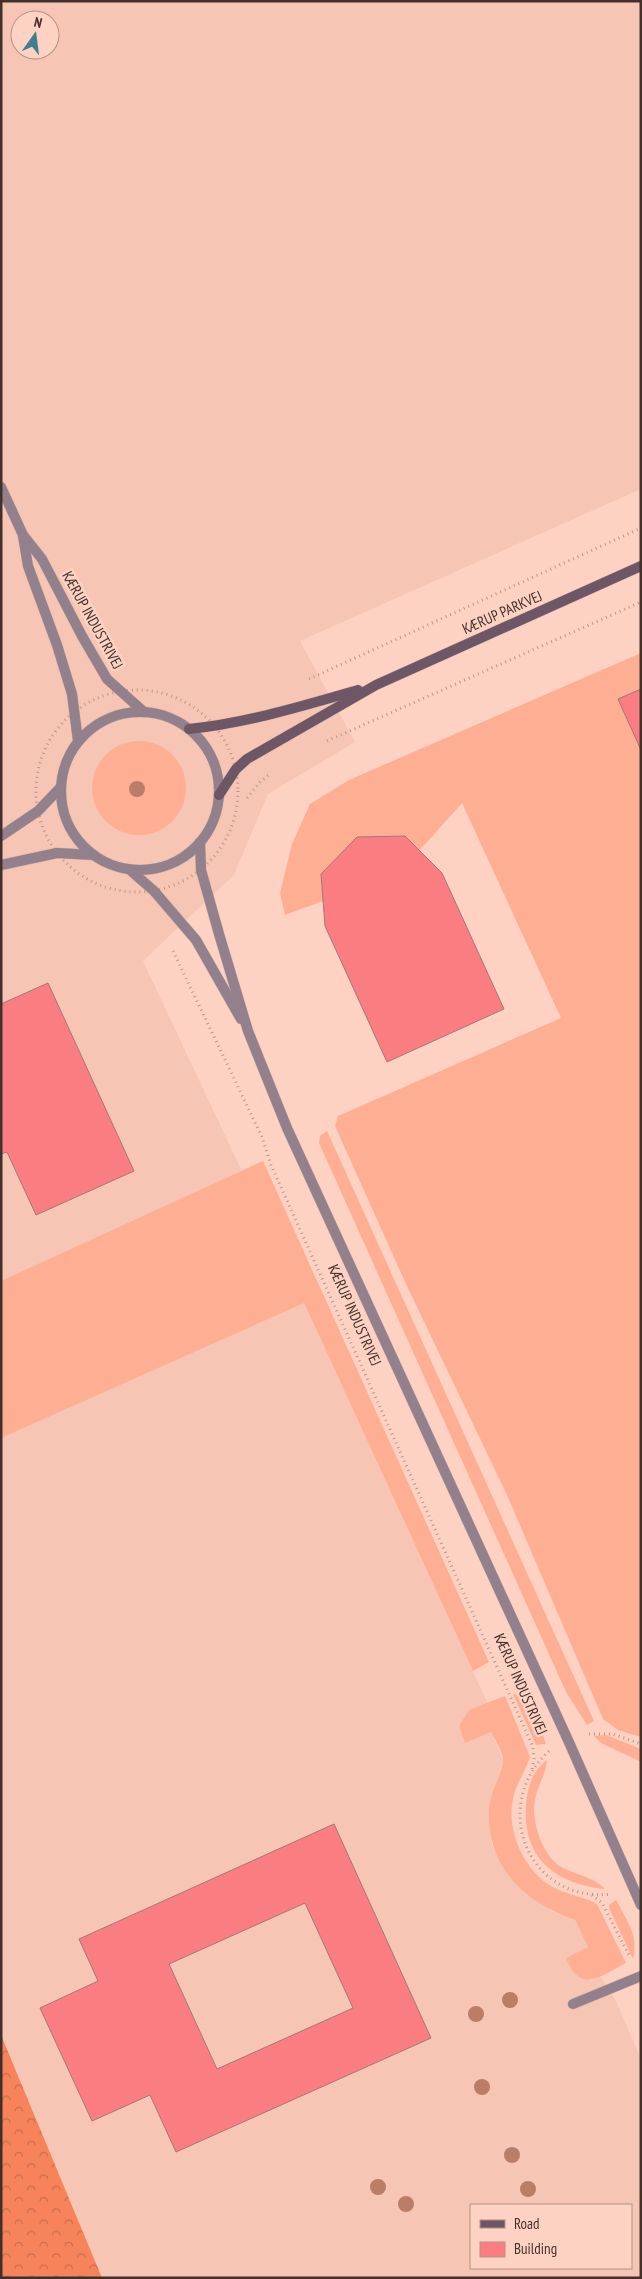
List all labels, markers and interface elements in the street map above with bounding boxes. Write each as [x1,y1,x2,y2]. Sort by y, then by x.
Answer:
north arrow [10,10,60,60]
text: N [32,13,44,32]
street label: KÆRUP INDUSTRIVEJ [58,568,128,672]
street label: KÆRUP PARKVEJ [459,586,545,638]
street label: KÆRUP INDUSTRIVEJ [324,1261,386,1369]
street label: KÆRUP INDUSTRIVEJ [490,1630,552,1738]
legend [470,2204,632,2269]
text: Road [514,2214,540,2233]
text: Building [514,2239,557,2258]

